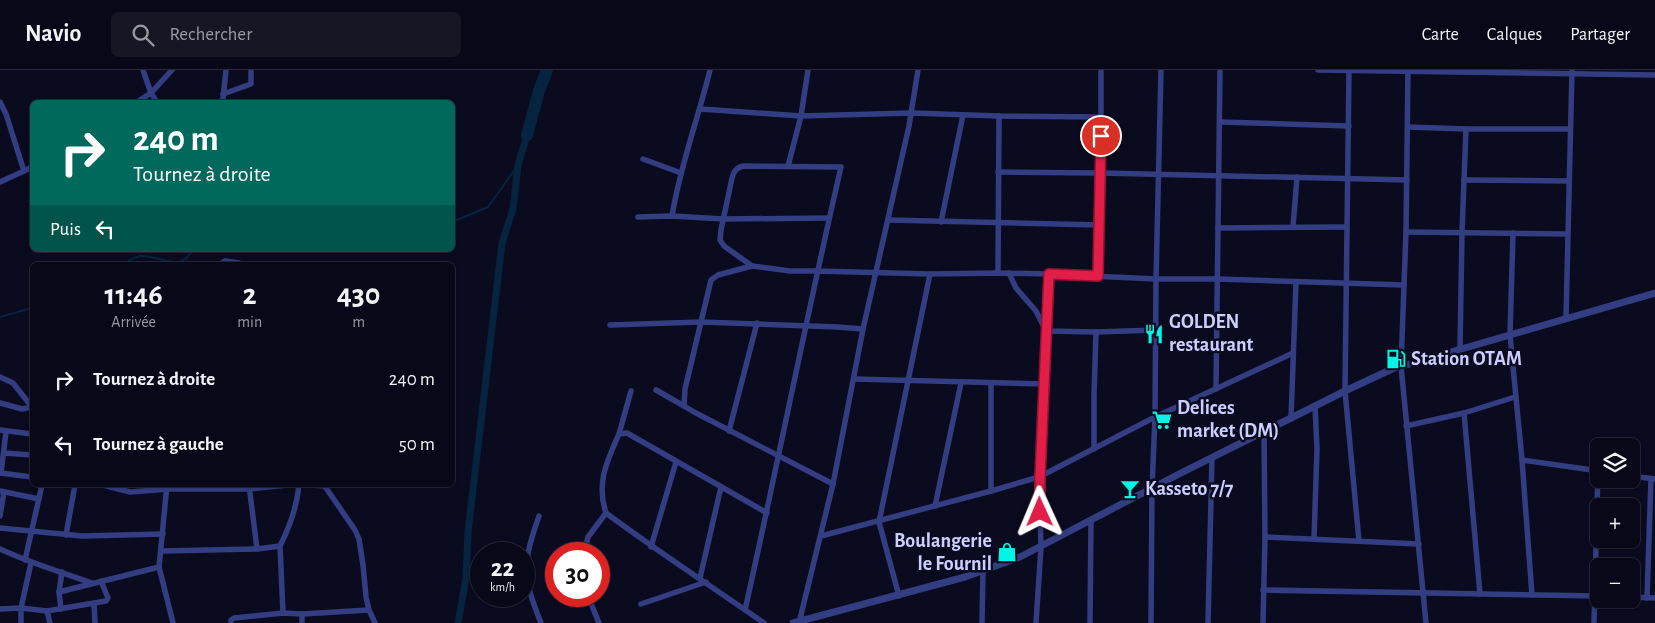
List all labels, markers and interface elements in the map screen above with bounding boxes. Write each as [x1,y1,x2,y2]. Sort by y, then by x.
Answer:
search box [111,12,461,57]
icon: search [129,21,157,49]
text: Navio [25,22,81,46]
text: Rechercher [169,25,252,44]
text: Carte [1422,26,1459,44]
text: Calques [1487,26,1542,44]
text: Partager [1570,26,1630,44]
pin [1080,115,1122,157]
icon: right [50,120,115,185]
text: 240 m [133,122,219,157]
icon: arrive [1087,122,1115,150]
text: Tournez à droite [133,163,271,185]
icon: left [91,215,119,243]
text: Puis [50,220,81,239]
text: 11:46 [105,280,163,310]
text: 2 [243,280,257,310]
text: 430 [337,280,380,310]
place label: GOLDEN restaurant [1169,312,1254,355]
text: Arrivée [111,314,156,330]
text: min [237,314,262,330]
text: m [352,314,365,330]
restaurant icon: GOLDEN restaurant [1143,323,1165,345]
fuel station icon: Station OTAM [1385,348,1407,370]
place label: Station OTAM [1411,349,1522,369]
icon: right [50,366,78,394]
text: Tournez à droite [93,370,215,389]
text: 240 m [389,370,435,389]
place label: Delices market (DM) [1177,398,1279,441]
supermarket icon: Delices market (DM) [1151,409,1173,431]
icon: left [50,431,78,459]
text: Tournez à gauche [93,435,224,454]
text: 50 m [399,435,435,454]
map controls [1590,438,1640,608]
button: layers [1590,438,1640,488]
bar icon: Kasseto 7/7 [1119,478,1141,500]
place label: Kasseto 7/7 [1145,479,1234,499]
position arrow [1013,485,1065,537]
button: + [1590,498,1640,548]
place label: Boulangerie le Fournil [894,531,992,574]
shop icon: Boulangerie le Fournil [996,541,1018,563]
speed limit sign: 30 [545,542,610,607]
text: 22 [491,556,514,581]
button: − [1590,558,1640,608]
text: km/h [490,581,515,593]

